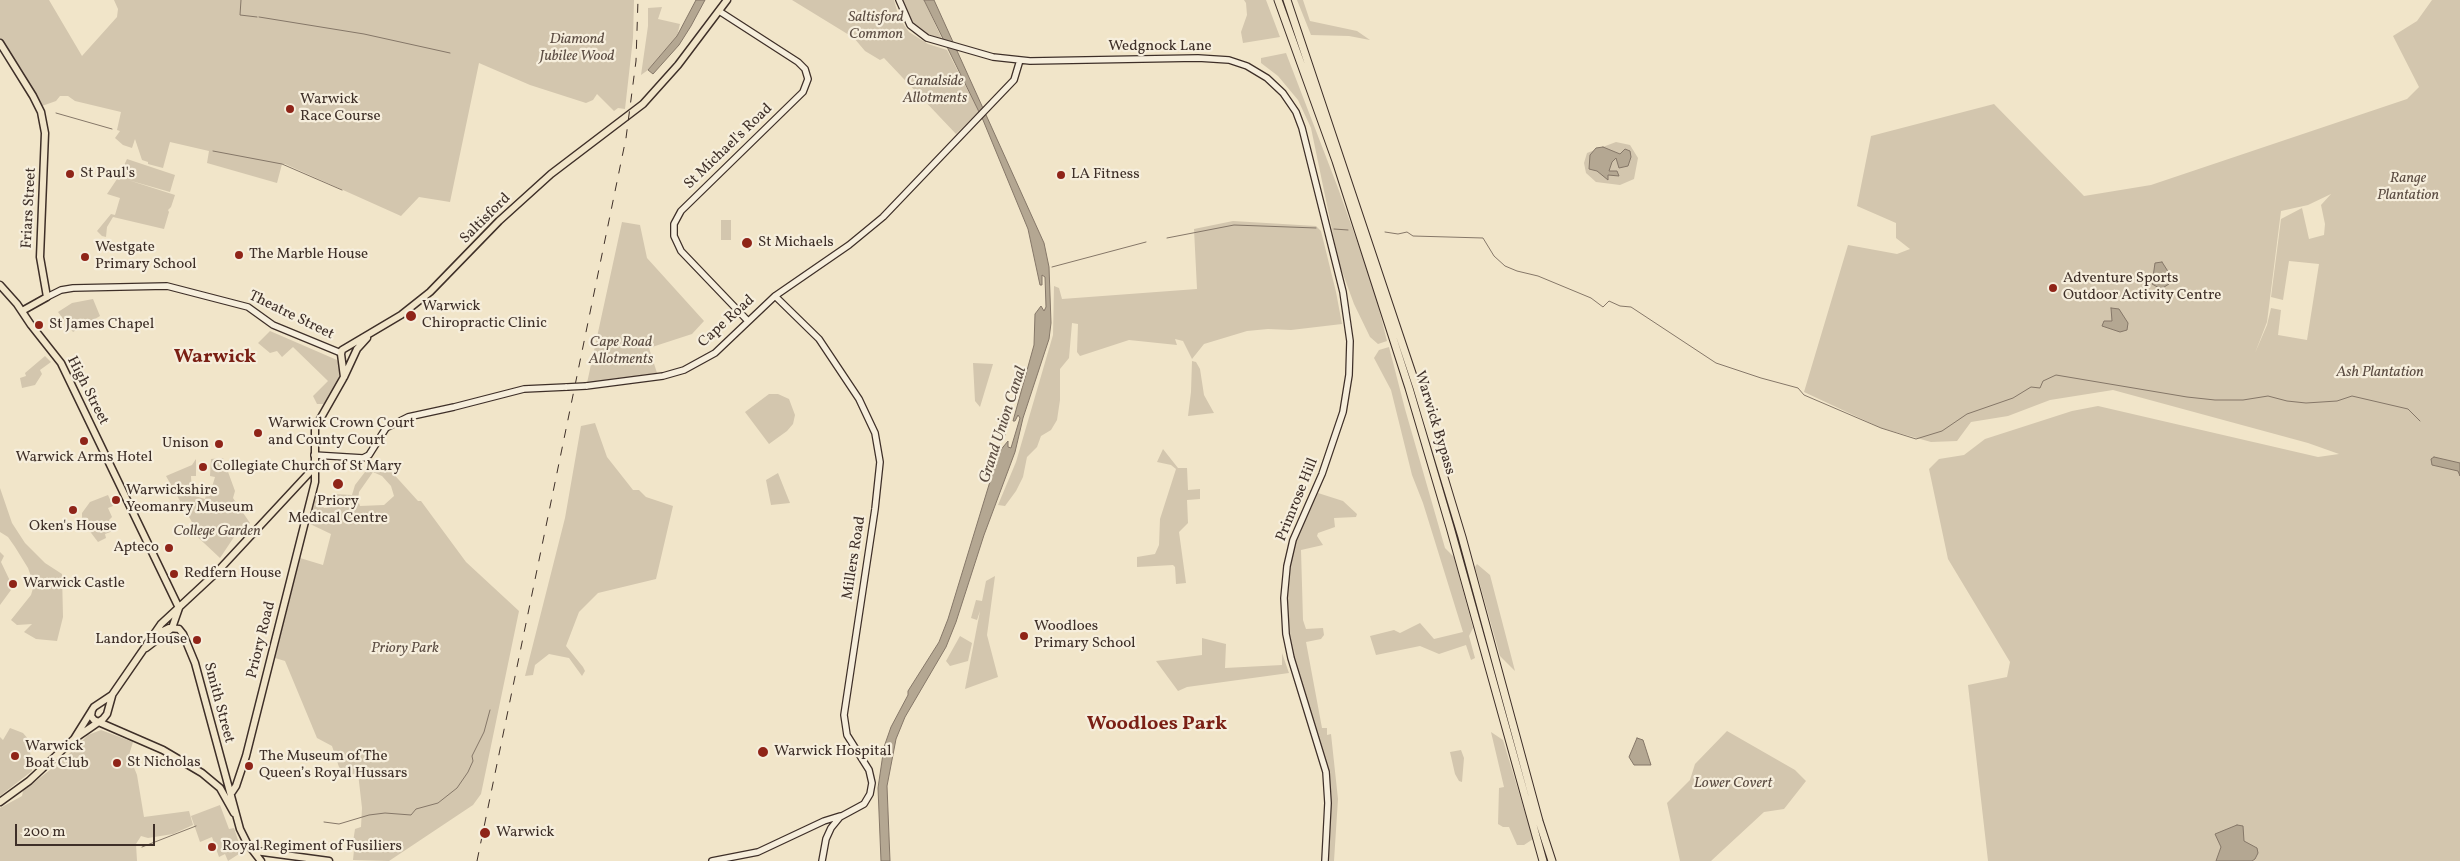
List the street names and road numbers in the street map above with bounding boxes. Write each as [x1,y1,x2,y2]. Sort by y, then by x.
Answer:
street label: Wedgnock Lane [1108,38,1212,56]
street label: St Michael's Road [681,100,777,194]
street label: Friars Street [19,167,41,249]
street label: Saltisford [457,190,515,248]
street label: Theatre Street [245,288,337,344]
street label: Cape Road [695,292,759,352]
street label: High Street [62,354,112,428]
street label: Warwick Bypass [1410,369,1458,477]
street label: Primrose Hill [1273,456,1323,544]
street label: Millers Road [840,515,870,601]
street label: Priory Road [244,600,280,680]
street label: Smith Street [199,661,237,745]

